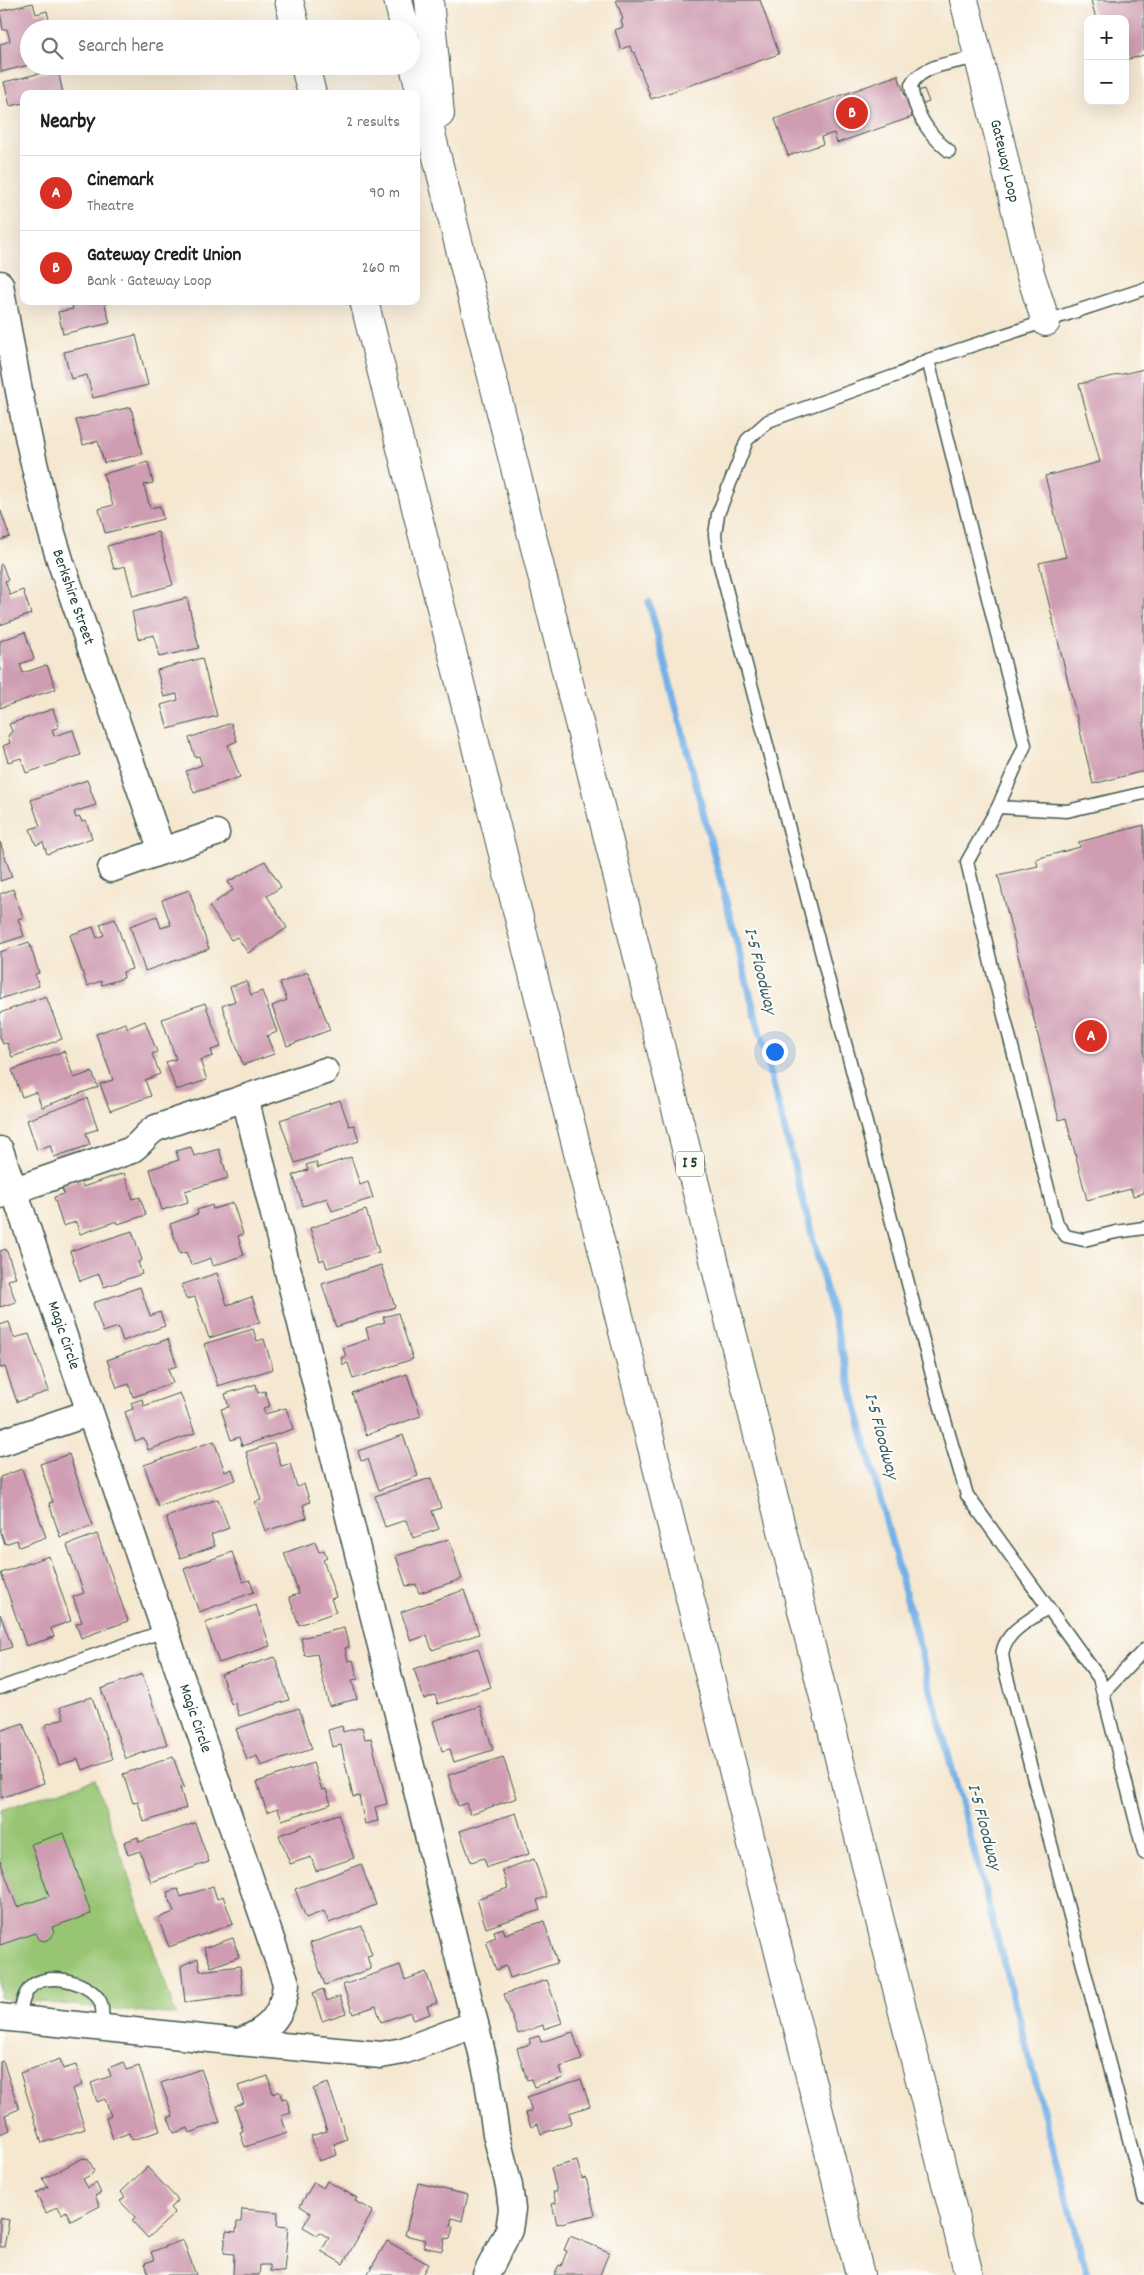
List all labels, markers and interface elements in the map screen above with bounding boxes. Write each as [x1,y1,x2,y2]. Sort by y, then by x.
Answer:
map controls [1084,15,1129,105]
button: + [1084,15,1129,60]
search box [20,20,420,75]
icon: search [38,34,66,62]
text: Search here [78,34,164,61]
button: − [1084,60,1129,105]
pin: B [836,94,868,132]
text: Nearby [40,108,95,138]
text: 2 results [346,111,400,134]
street label: Gateway Loop [983,117,1025,205]
text: Cinemark [87,168,154,195]
text: A [52,182,60,205]
text: 90 m [369,182,400,205]
text: Theatre [87,195,134,218]
text: Gateway Credit Union [87,243,241,270]
text: B [52,257,60,280]
text: 260 m [362,257,400,280]
text: Bank · Gateway Loop [87,270,212,293]
street label: Berkshire Street [46,547,100,648]
water label: I-5 Floodway [736,925,782,1019]
pin: A [1075,1017,1107,1055]
your location [762,1039,788,1065]
road number: I 5 [676,1152,704,1176]
street label: Magic Circle [41,1298,86,1373]
water label: I-5 Floodway [856,1390,904,1484]
street label: Magic Circle [173,1681,218,1756]
water label: I-5 Floodway [959,1781,1007,1875]

